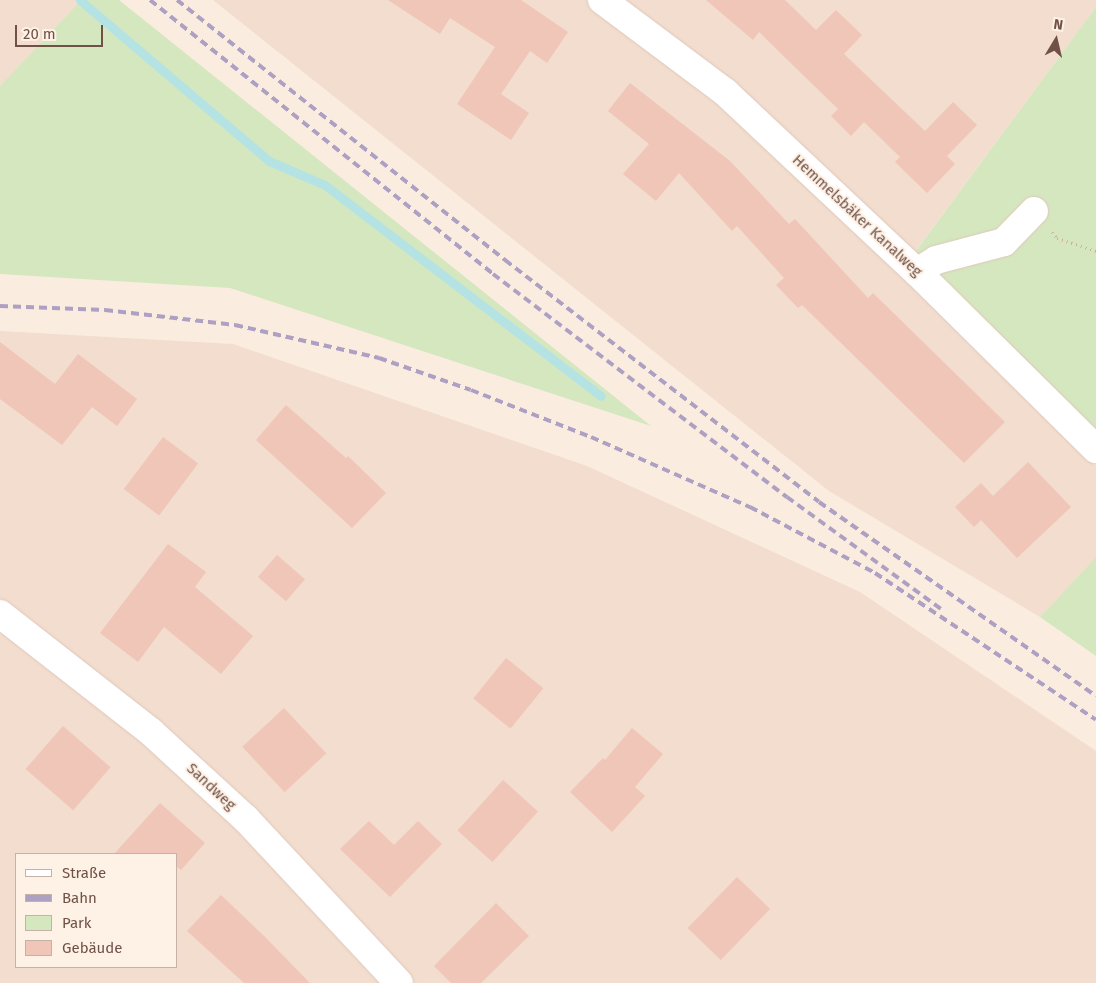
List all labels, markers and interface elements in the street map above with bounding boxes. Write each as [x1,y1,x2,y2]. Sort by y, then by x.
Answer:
scale bar [18,15,105,47]
north arrow [1031,15,1081,65]
text: N [1052,16,1064,34]
text: 20 m [23,25,56,43]
street label: Hemmelsbäker Kanalweg [788,151,926,281]
street label: Sandweg [183,760,239,814]
legend [15,853,178,968]
text: Straße [62,864,106,882]
text: Bahn [62,889,97,907]
text: Park [62,914,92,932]
text: Gebäude [62,939,122,957]

